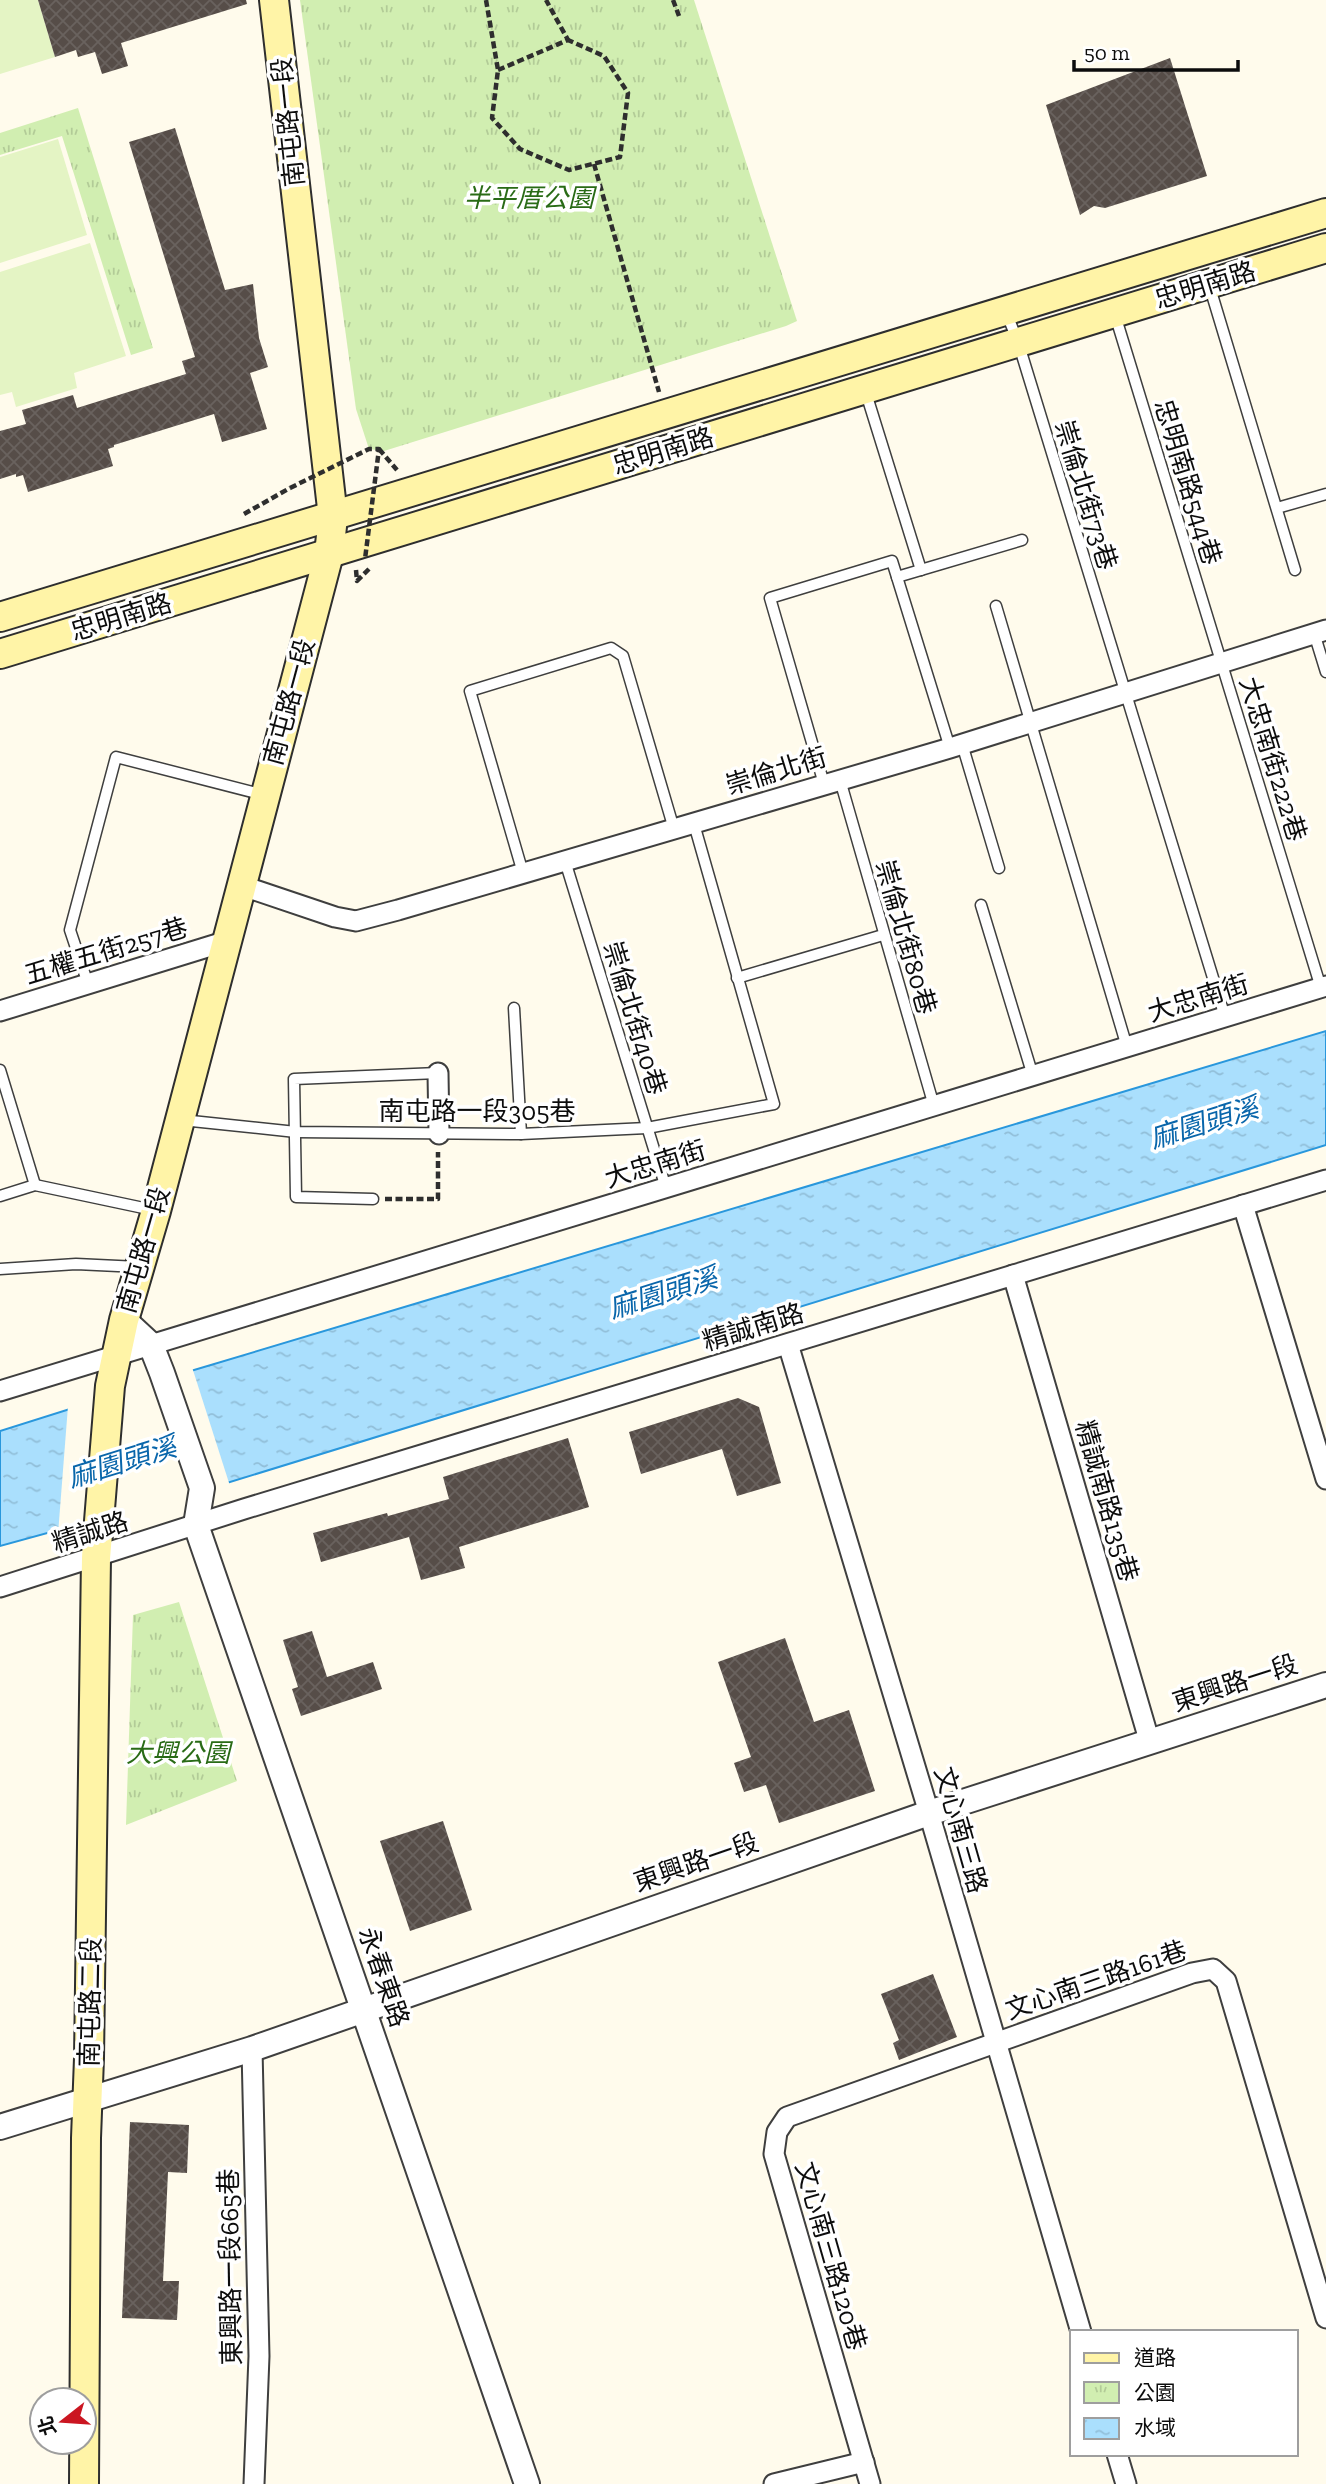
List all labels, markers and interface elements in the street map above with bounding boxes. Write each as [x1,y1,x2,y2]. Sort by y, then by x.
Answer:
scale bar [1074,28,1238,72]
text: 50 m [1084,40,1130,65]
street label: 南屯路一段 [265,56,311,188]
park label: 半平厝公園 [464,182,598,214]
street label: 忠明南路 [1151,254,1259,316]
street label: 忠明南路544巷 [1148,395,1228,569]
street label: 崇倫北街73巷 [1048,416,1124,574]
street label: 忠明南路 [609,420,717,482]
street label: 忠明南路 [67,586,175,648]
street label: 南屯路一段 [257,635,321,769]
street label: 大忠南街222巷 [1233,673,1313,845]
street label: 崇倫北街 [722,740,830,802]
street label: 崇倫北街80巷 [869,856,943,1018]
street label: 五權五街257巷 [21,911,191,991]
street label: 崇倫北街40巷 [596,937,674,1099]
street label: 大忠南街 [1144,967,1252,1029]
water label: 麻園頭溪 [1146,1090,1266,1155]
street label: 南屯路一段305巷 [378,1095,576,1127]
street label: 大忠南街 [601,1133,709,1195]
street label: 南屯路一段 [110,1183,176,1317]
water label: 麻園頭溪 [605,1260,725,1325]
street label: 精誠南路 [699,1296,807,1358]
street label: 精誠南路135巷 [1069,1417,1145,1585]
water label: 麻園頭溪 [64,1429,184,1494]
street label: 精誠路 [48,1505,132,1559]
street label: 東興路一段 [1168,1648,1302,1718]
park label: 大興公園 [126,1737,234,1769]
street label: 文心南三路 [928,1763,994,1897]
street label: 東興路一段 [629,1826,763,1898]
street label: 永春東路 [352,1923,416,2031]
street label: 文心南三路161巷 [1001,1934,1191,2026]
street label: 南屯路二段 [73,1937,107,2067]
street label: 文心南三路120巷 [789,2158,873,2354]
street label: 東興路一段665巷 [212,2168,248,2366]
legend [1070,2330,1298,2456]
text: 道路 [1134,2345,1176,2370]
text: 公園 [1134,2380,1176,2405]
north arrow [28,2386,98,2456]
text: 北 [33,2413,61,2438]
text: 水域 [1134,2415,1176,2440]

